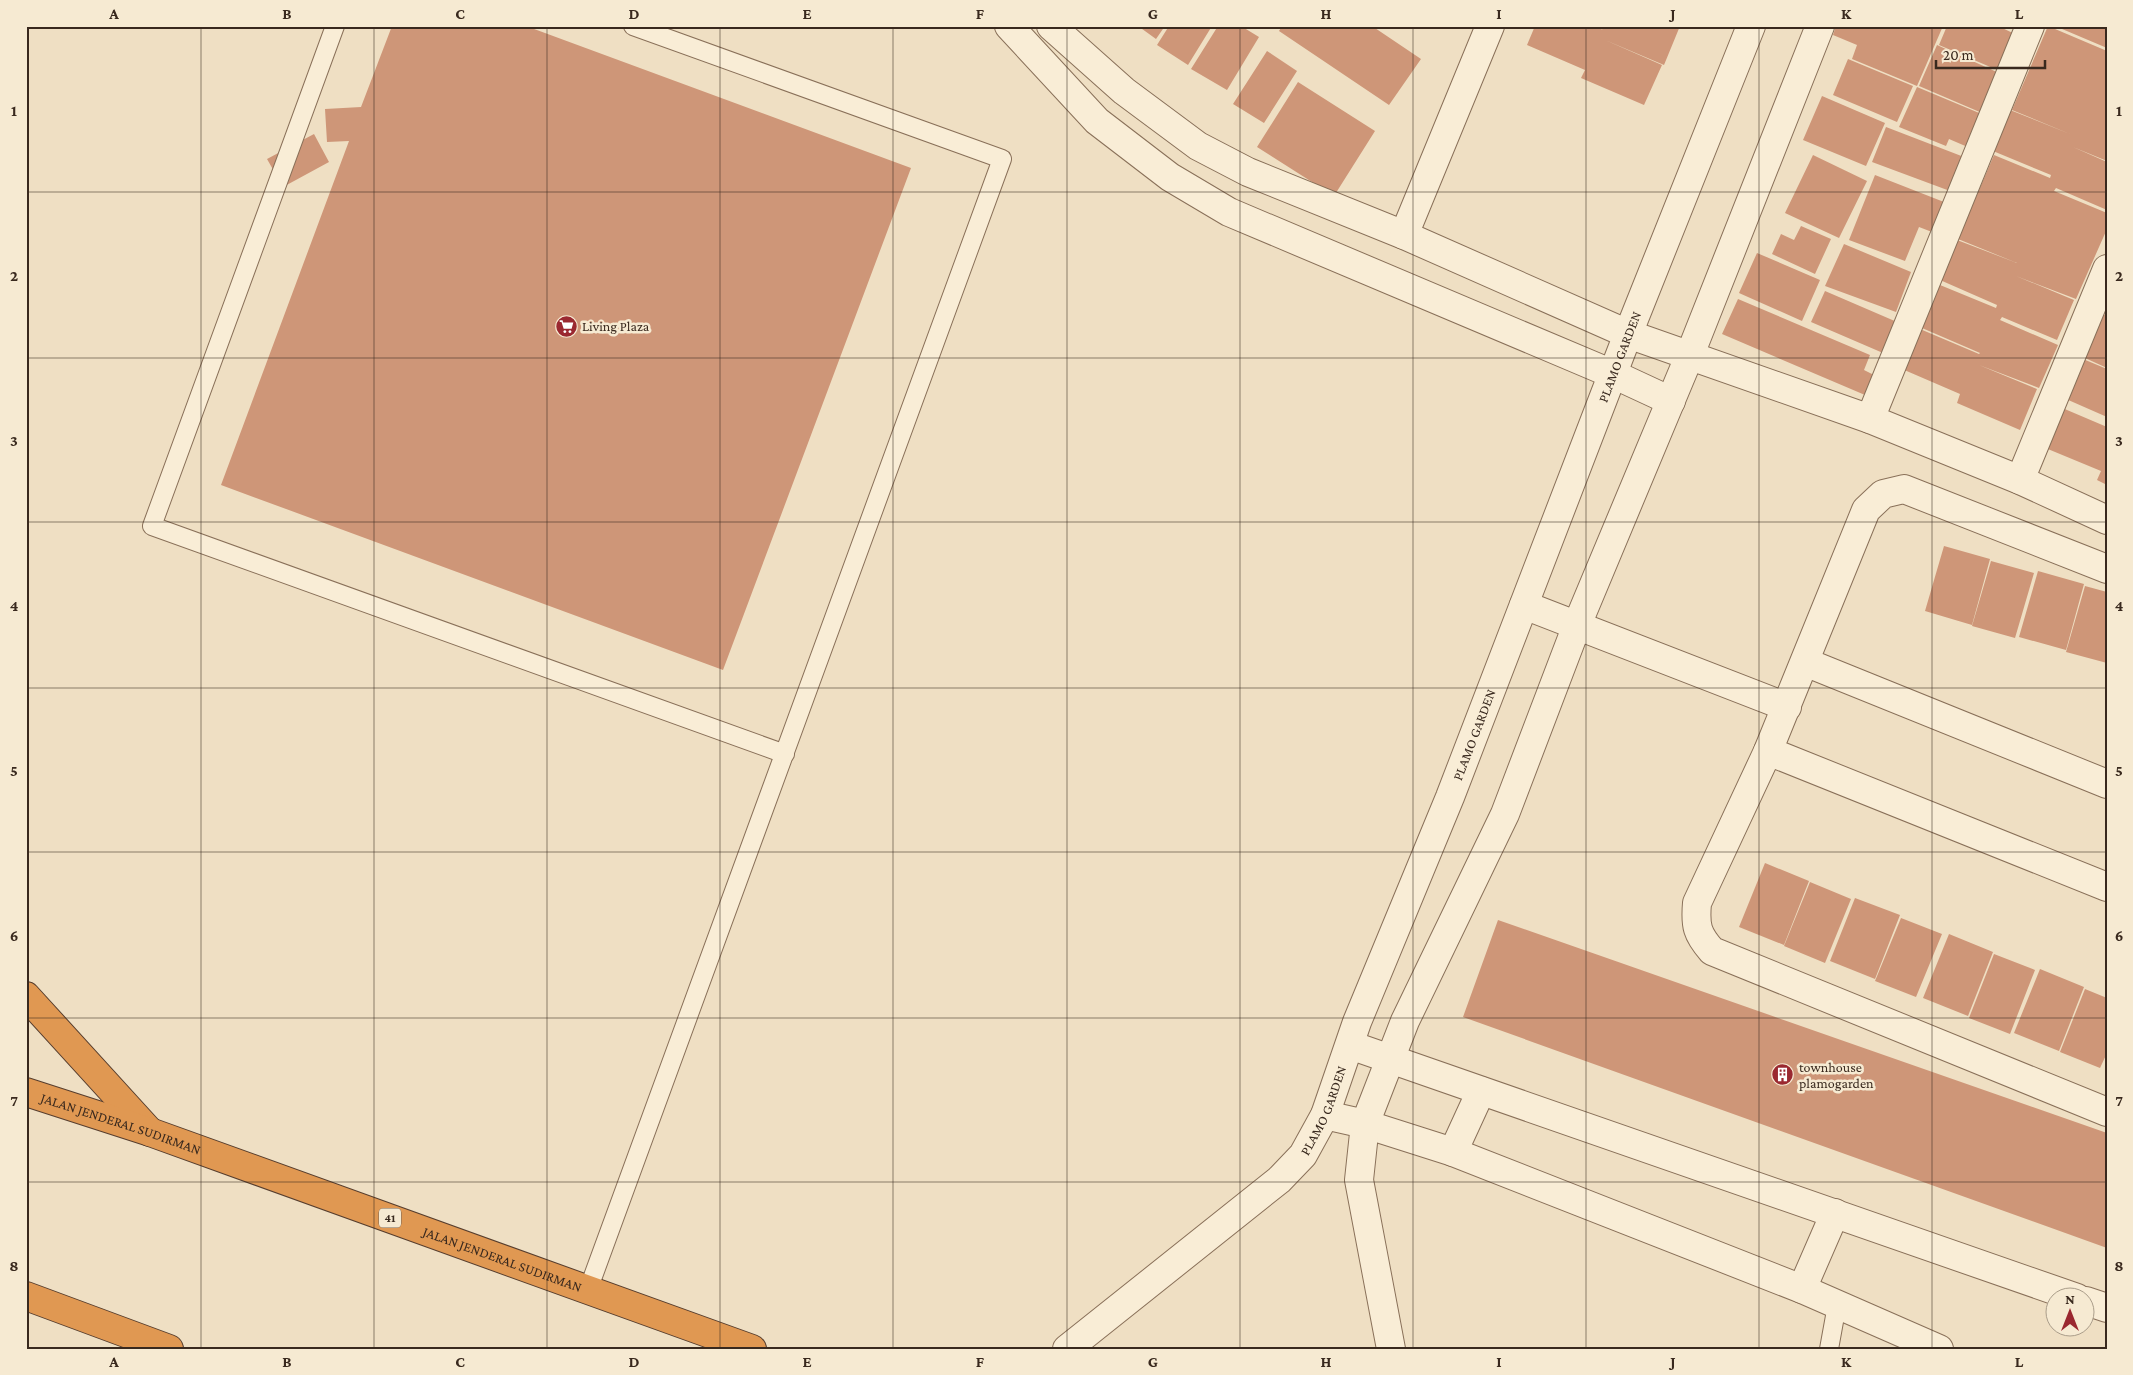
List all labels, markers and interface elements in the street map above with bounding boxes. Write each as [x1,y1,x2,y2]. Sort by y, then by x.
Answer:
text: A [108,5,119,22]
text: B [282,5,292,22]
text: C [455,5,465,22]
text: D [628,5,640,22]
text: E [802,5,812,22]
text: F [976,5,985,22]
text: G [1148,5,1158,22]
text: H [1321,5,1332,22]
text: I [1496,5,1502,22]
text: J [1668,5,1676,22]
text: K [1841,5,1852,22]
text: L [2015,5,2024,22]
scale bar [1936,38,2044,70]
text: 20 m [1943,47,1974,63]
text: 1 [11,102,17,119]
text: 1 [2116,102,2122,119]
text: 2 [10,267,18,284]
text: 2 [2115,267,2123,284]
street label: PLAMO GARDEN [1595,309,1644,405]
supermarket icon: Living Plaza [554,314,578,338]
place label: Living Plaza [582,318,650,334]
text: 3 [10,432,18,449]
text: 3 [2115,432,2123,449]
text: 4 [10,597,19,614]
text: 4 [2115,597,2124,614]
street label: PLAMO GARDEN [1449,687,1499,783]
text: 5 [10,762,18,779]
text: 5 [2115,762,2123,779]
text: 6 [10,927,18,944]
text: 6 [2115,927,2123,944]
place label: townhouse plamogarden [1799,1059,1874,1091]
street label: PLAMO GARDEN [1296,1063,1349,1158]
building icon: townhouse plamogarden [1771,1063,1795,1087]
street label: JALAN JENDERAL SUDIRMAN [37,1089,203,1158]
text: 7 [10,1092,18,1109]
text: 7 [2115,1092,2123,1109]
road number: 41 [379,1208,401,1228]
street label: JALAN JENDERAL SUDIRMAN [419,1222,584,1295]
text: 8 [9,1257,19,1274]
text: 8 [2114,1257,2124,1274]
north arrow [2046,1288,2096,1338]
text: N [2065,1291,2075,1307]
text: A [108,1353,119,1370]
text: B [282,1353,292,1370]
text: C [455,1353,465,1370]
text: D [628,1353,640,1370]
text: E [802,1353,812,1370]
text: F [976,1353,985,1370]
text: G [1148,1353,1158,1370]
text: H [1321,1353,1332,1370]
text: I [1496,1353,1502,1370]
text: J [1668,1353,1676,1370]
text: K [1841,1353,1852,1370]
text: L [2015,1353,2024,1370]

